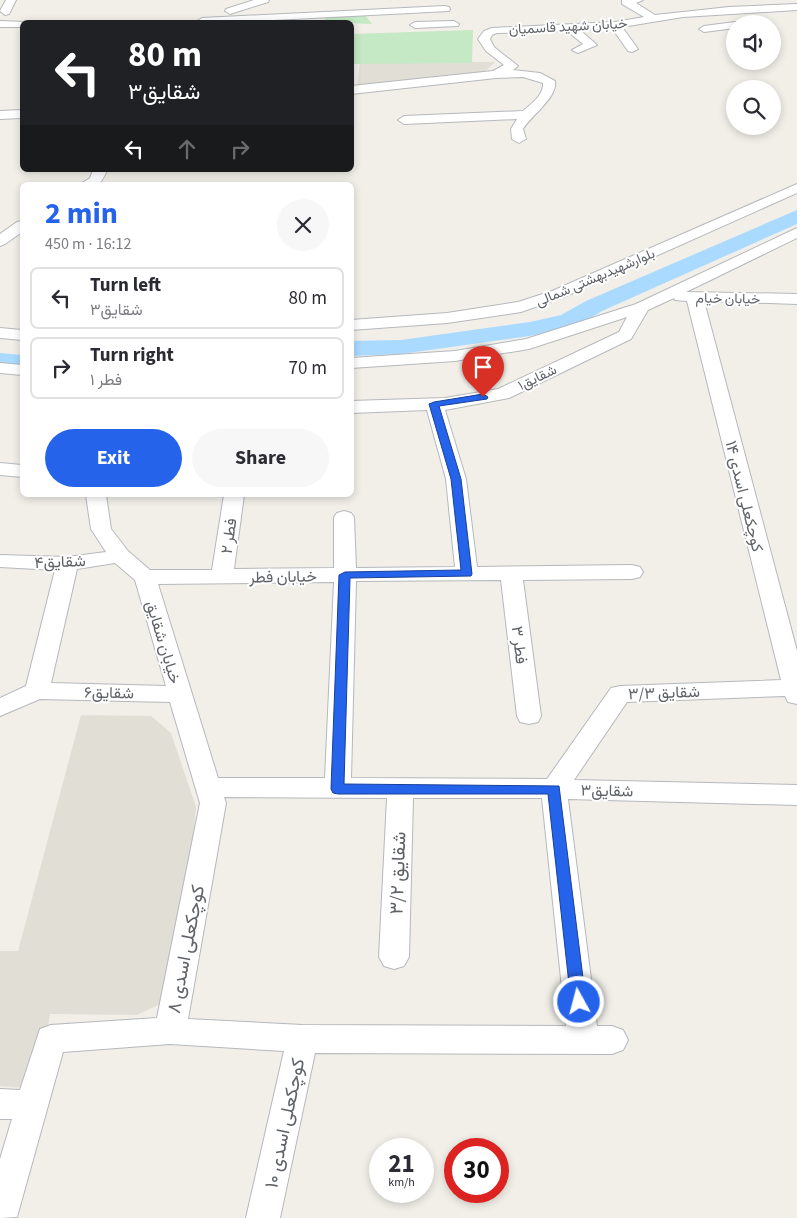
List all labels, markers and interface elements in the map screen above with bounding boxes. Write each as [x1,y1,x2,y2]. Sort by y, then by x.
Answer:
street label: خیابان شهید قاسمیان [508,14,628,40]
map controls [726,15,781,135]
button: sound [726,15,781,70]
text: 80 m [128,30,202,80]
icon: left [45,40,110,105]
text: شقایق۳ [128,76,200,108]
button: search [726,80,781,135]
icon: left [120,135,148,163]
icon: ahead [173,135,201,163]
icon: right [226,135,254,163]
text: 2 min [45,192,118,235]
button: close [277,199,329,251]
text: 450 m · 16:12 [45,233,132,255]
street label: بلوارشهیدبهشتی شمالی [533,244,658,312]
text: Turn left [90,272,161,299]
icon: left [47,284,75,312]
text: 80 m [289,285,327,312]
street label: خیابان خیام [695,288,760,310]
text: شقایق۳ [90,299,143,321]
text: Turn right [90,342,174,369]
pin [462,346,504,397]
icon: arrive [469,353,497,381]
icon: right [47,354,75,382]
text: 70 m [289,355,327,382]
street label: شقایق۱ [515,360,560,396]
text: فطر ۱ [90,369,122,391]
button: Exit [45,429,182,487]
button: Share [192,429,329,487]
street label: کوچکعلی اسدی ۱۴ [720,438,768,554]
street label: فطر ۲ [216,517,242,555]
street label: شقایق۴ [34,550,86,574]
street label: خیابان فطر [248,565,317,589]
street label: خیابان شقایق [140,598,186,687]
street label: فطر ۳ [506,625,532,665]
street label: شقایق ۳/۳ [628,681,700,705]
street label: شقایق۶ [84,682,134,704]
street label: شقایق۳ [580,780,633,802]
street label: شقایق ۳/۲ [384,831,413,915]
street label: کوچکعلی اسدی ۸ [161,883,212,1016]
position arrow [552,975,604,1027]
street label: کوچکعلی اسدی ۱۰ [258,1056,312,1191]
speed limit sign: 30 [444,1138,509,1203]
text: 21 [388,1146,415,1182]
text: km/h [388,1174,415,1191]

